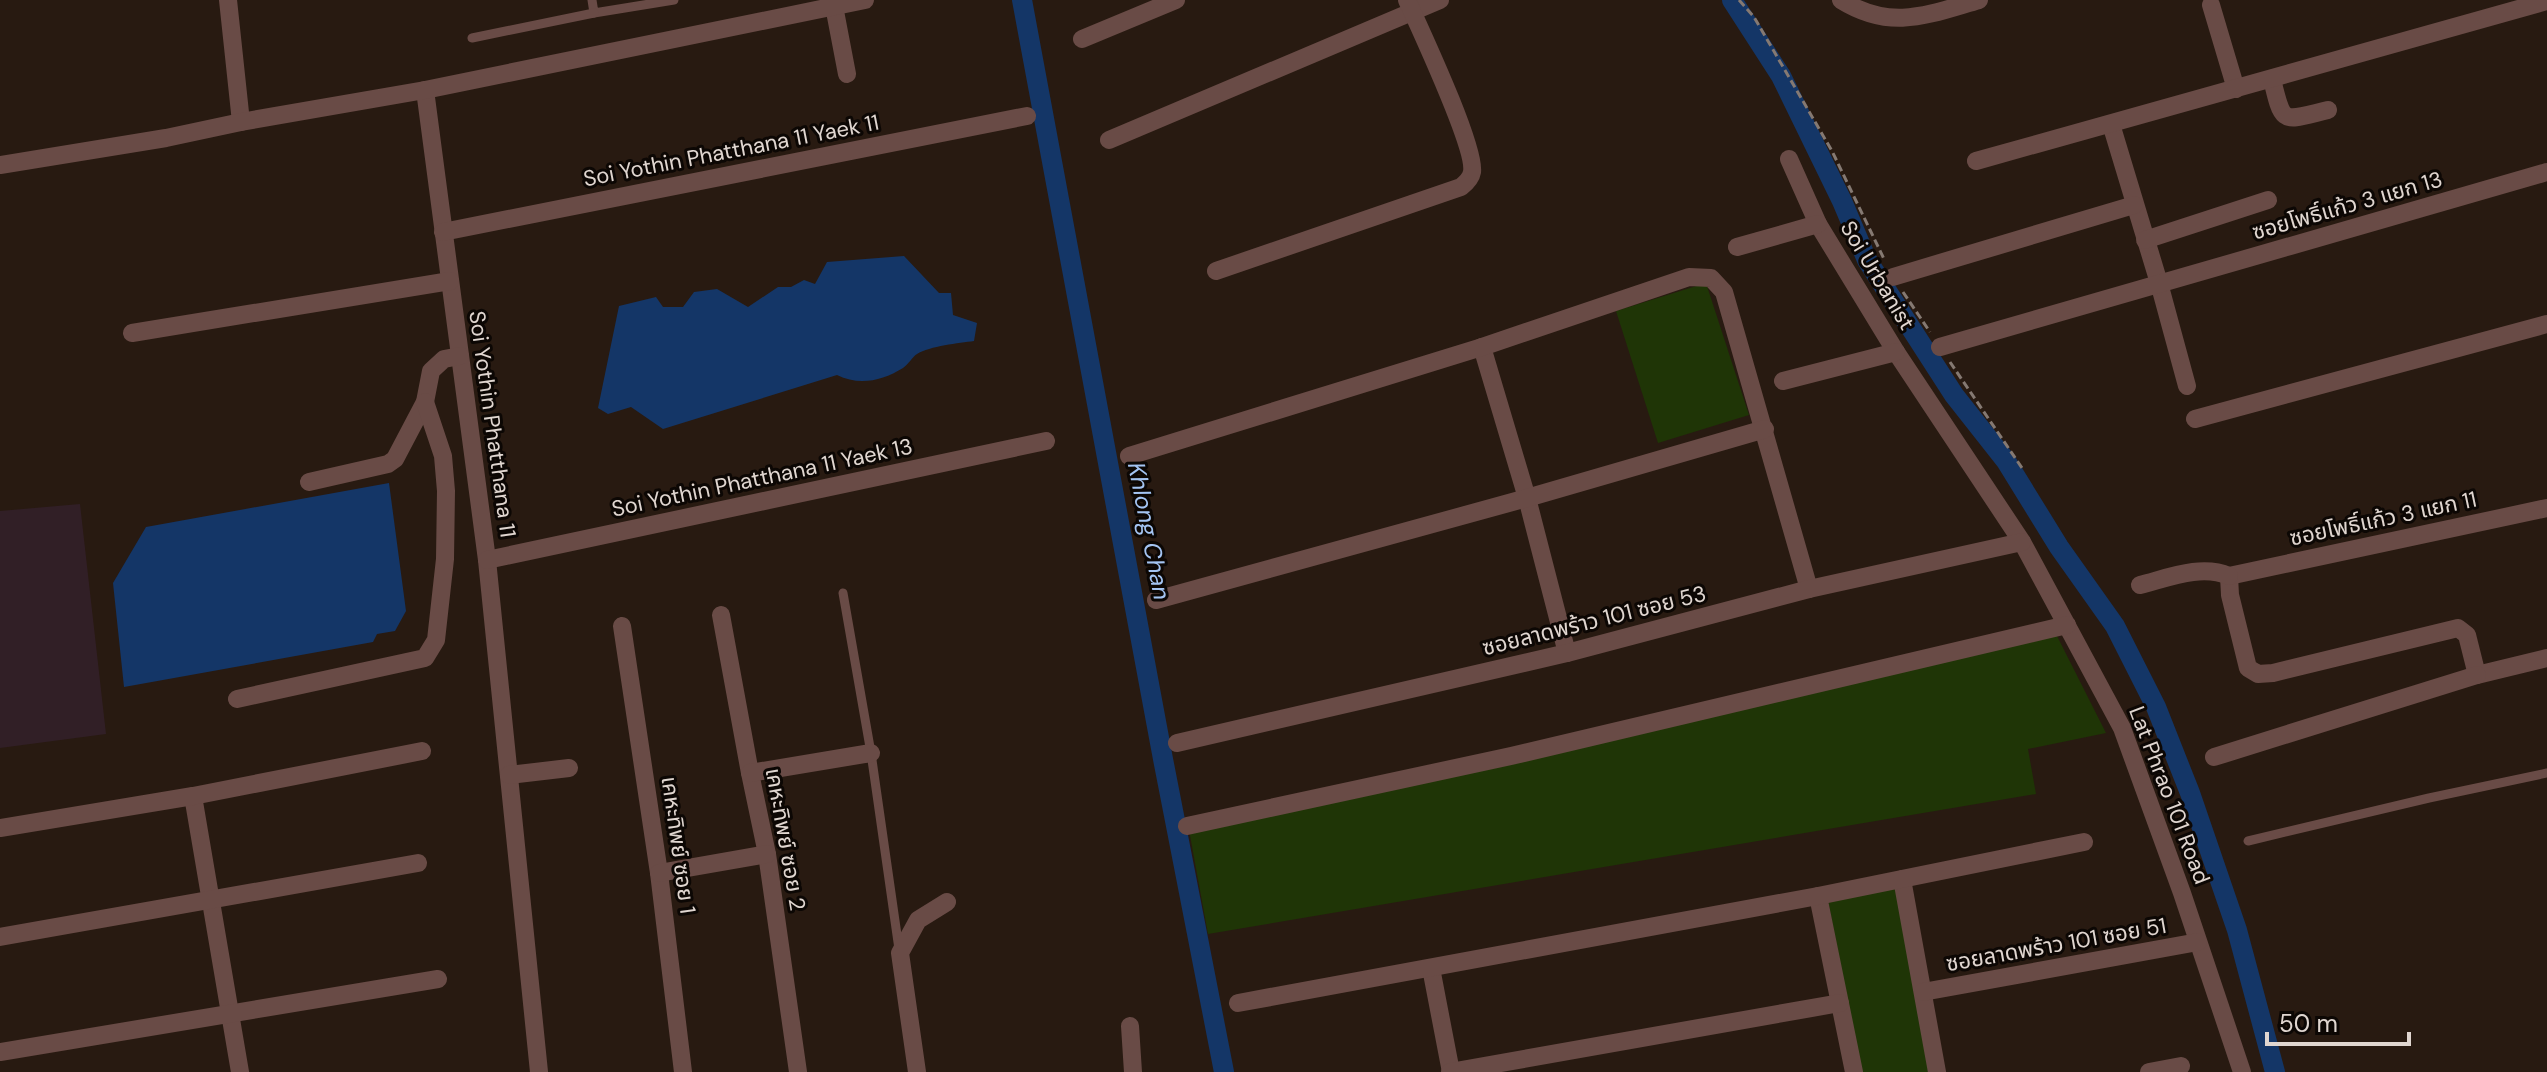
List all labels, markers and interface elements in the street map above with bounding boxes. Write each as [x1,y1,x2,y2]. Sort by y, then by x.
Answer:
street label: Soi Yothin Phatthana 11 Yaek 11 [581,108,881,193]
street label: ซอยโพธิ์แก้ว 3 แยก 13 [2249,164,2446,247]
street label: Soi Urbanist [1834,215,1922,335]
street label: Soi Yothin Phatthana 11 [462,309,523,539]
street label: Soi Yothin Phatthana 11 Yaek 13 [609,431,915,524]
water label: Khlong Chan [1121,459,1178,602]
street label: ซอยโพธิ์แก้ว 3 แยก 11 [2287,485,2479,552]
street label: ซอยลาดพร้าว 101 ซอย 53 [1479,579,1709,662]
street label: Lat Phrao 101 Road [2122,702,2217,888]
street label: เคหะทิพย์ ซอย 2 [759,766,812,913]
street label: เคหะทิพย์ ซอย 1 [655,775,702,916]
street label: ซอยลาดพร้าว 101 ซอย 51 [1944,911,2169,978]
scale bar [2267,996,2409,1046]
text: 50 m [2279,1008,2338,1039]

